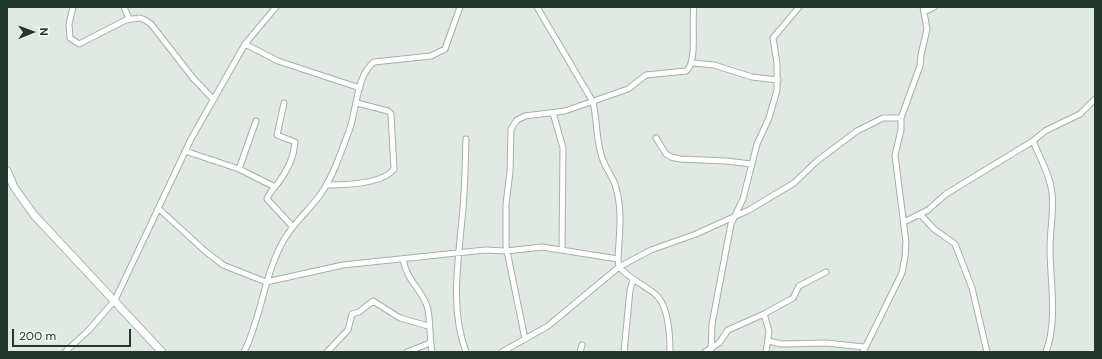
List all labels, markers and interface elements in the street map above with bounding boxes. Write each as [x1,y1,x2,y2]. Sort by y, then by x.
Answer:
north arrow [12,12,52,52]
text: N [37,28,51,36]
scale bar [14,321,133,347]
text: 200 m [19,328,56,344]

